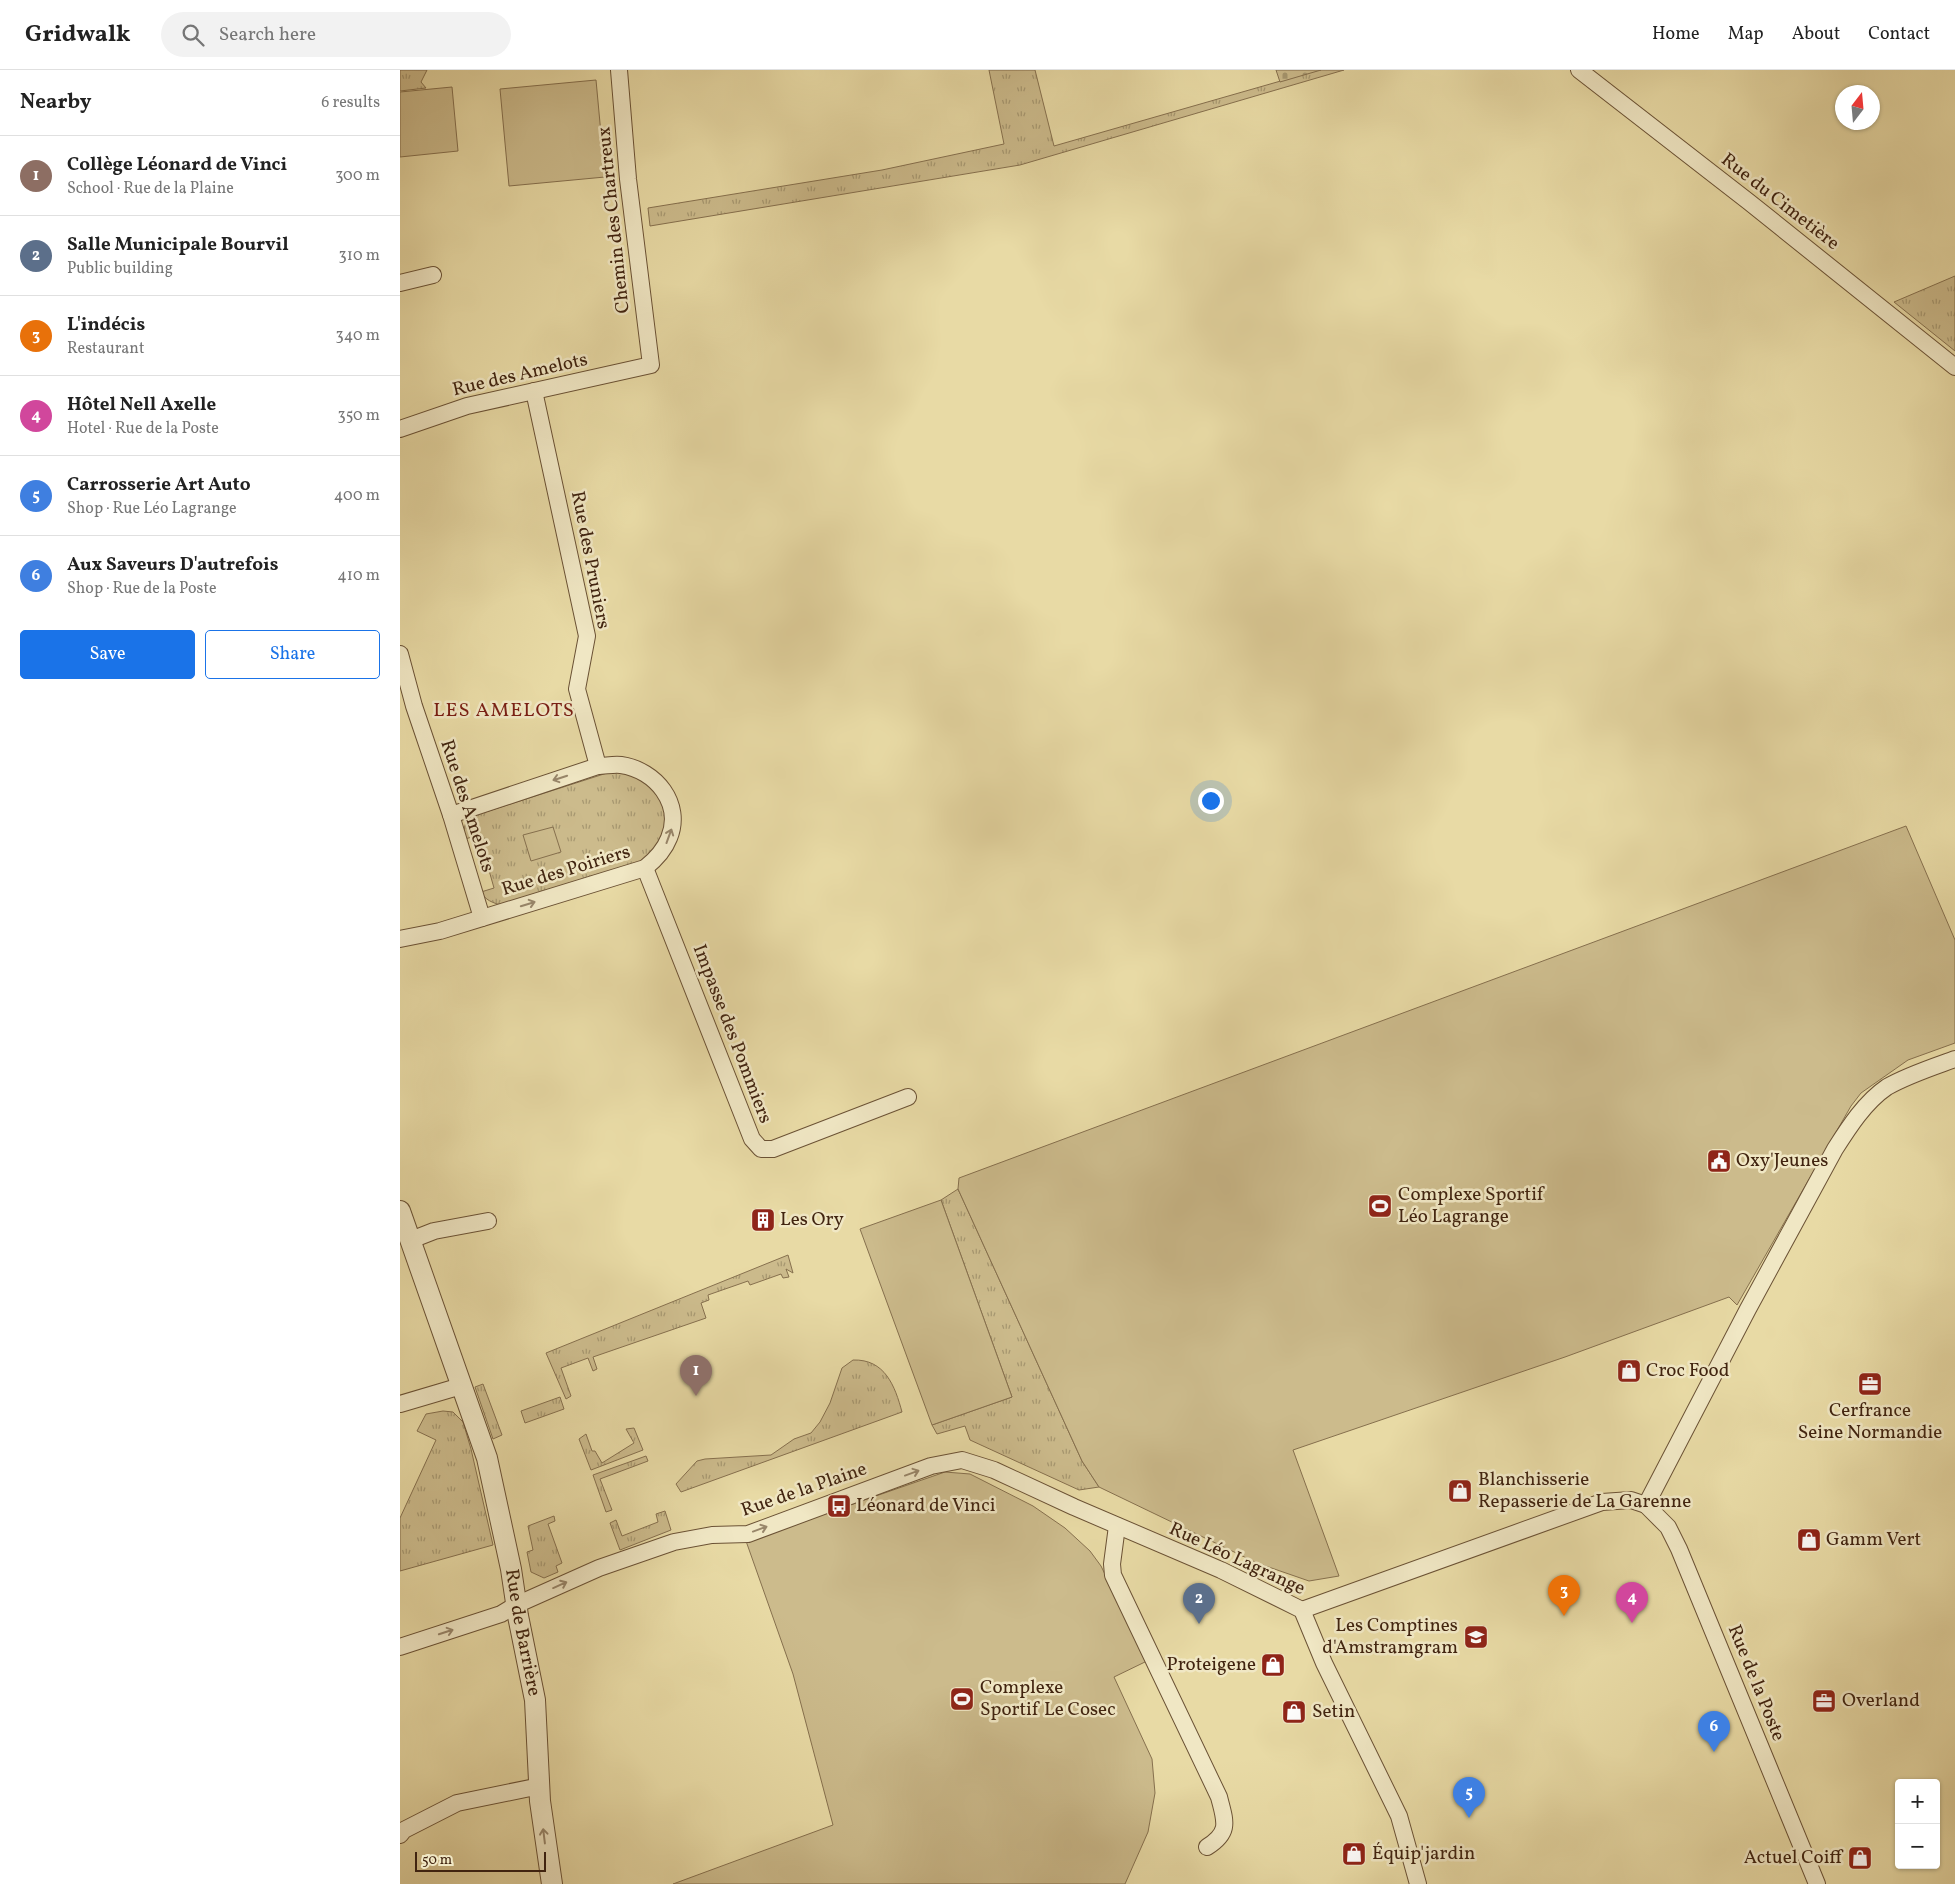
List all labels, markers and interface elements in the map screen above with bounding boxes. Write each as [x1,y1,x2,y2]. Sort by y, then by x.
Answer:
search box [161,12,511,57]
text: Gridwalk [25,18,131,52]
icon: search [179,21,207,49]
text: Search here [219,22,316,48]
text: Home [1652,22,1700,47]
text: Map [1728,22,1764,47]
text: About [1792,22,1840,47]
text: Contact [1868,22,1930,47]
north arrow [1835,85,1880,130]
text: Nearby [20,88,91,117]
text: 6 results [321,92,380,114]
street label: Chemin des Chartreux [591,125,637,315]
street label: Rue du Cimetière [1715,147,1845,257]
text: Collège Léonard de Vinci [67,152,287,178]
text: 1 [33,165,39,187]
text: 300 m [335,165,380,187]
text: School · Rue de la Plaine [67,178,234,200]
text: Salle Municipale Bourvil [67,232,289,258]
text: 2 [32,245,40,267]
text: 310 m [339,245,380,267]
text: Public building [67,258,173,280]
text: L'indécis [67,312,145,338]
text: 3 [32,325,40,347]
text: 340 m [336,325,380,347]
text: Restaurant [67,338,145,360]
street label: Rue des Amelots [450,347,590,403]
text: Hôtel Nell Axelle [67,392,216,418]
text: 4 [31,405,41,427]
text: 350 m [337,405,380,427]
text: Hotel · Rue de la Poste [67,418,219,440]
text: Carrosserie Art Auto [67,472,251,498]
text: 5 [32,485,40,507]
text: 400 m [334,485,380,507]
street label: Rue des Pruniers [564,489,616,631]
text: Shop · Rue Léo Lagrange [67,498,237,520]
text: Aux Saveurs D'autrefois [67,552,279,578]
text: 6 [32,565,40,587]
text: 410 m [337,565,380,587]
text: Shop · Rue de la Poste [67,578,216,600]
button: Save [20,630,195,679]
button: Share [205,630,380,679]
district label: LES AMELOTS [433,697,575,725]
street label: Rue des Amelots [433,736,501,876]
one-way arrow [553,774,568,783]
your location [1198,788,1224,814]
one-way arrow [665,829,674,844]
street label: Rue des Poiriers [498,839,634,903]
one-way arrow [520,898,536,908]
street label: Impasse des Pommiers [686,941,778,1127]
public building icon: Oxy'Jeunes [1706,1148,1732,1174]
place label: Oxy'Jeunes [1736,1148,1828,1174]
place label: Complexe Sportif Léo Lagrange [1398,1182,1545,1230]
sports icon: Complexe Sportif Léo Lagrange [1367,1193,1393,1219]
building icon: Les Ory [750,1207,776,1233]
place label: Les Ory [780,1207,844,1233]
pin: 1 [680,1355,712,1396]
shop icon: Croc Food [1616,1358,1642,1384]
place label: Croc Food [1646,1358,1729,1384]
office icon: Cerfrance Seine Normandie [1857,1371,1883,1397]
place label: Cerfrance Seine Normandie [1798,1398,1942,1446]
street label: Rue de la Plaine [738,1456,870,1524]
place label: Blanchisserie Repasserie de La Garenne [1478,1467,1691,1515]
one-way arrow [904,1468,919,1477]
shop icon: Blanchisserie Repasserie de La Garenne [1447,1478,1473,1504]
bus stop icon: Léonard de Vinci [826,1493,852,1519]
place label: Léonard de Vinci [856,1493,996,1519]
street label: Rue Léo Lagrange [1165,1516,1309,1602]
one-way arrow [751,1524,767,1533]
shop icon: Gamm Vert [1796,1527,1822,1553]
place label: Gamm Vert [1826,1527,1921,1553]
street label: Rue de Barrière [498,1567,547,1699]
pin: 3 [1548,1575,1580,1616]
one-way arrow [552,1580,567,1589]
pin: 4 [1616,1582,1648,1623]
pin: 2 [1183,1583,1215,1624]
place label: Les Comptines d'Amstramgram [1322,1613,1458,1661]
street label: Rue de la Poste [1721,1621,1791,1745]
school or university icon: Les Comptines d'Amstramgram [1463,1624,1489,1650]
one-way arrow [438,1627,454,1636]
place label: Proteigene [1167,1652,1256,1678]
shop icon: Proteigene [1260,1652,1286,1678]
place label: Complexe Sportif Le Cosec [980,1675,1116,1723]
sports icon: Complexe Sportif Le Cosec [949,1686,975,1712]
office icon: Overland [1811,1688,1837,1714]
place label: Overland [1842,1688,1920,1714]
shop icon: Setin [1281,1699,1307,1725]
place label: Setin [1312,1699,1355,1725]
pin: 6 [1698,1711,1730,1752]
pin: 5 [1453,1777,1485,1818]
map controls [1895,1779,1940,1869]
button: + [1895,1779,1940,1824]
button: − [1895,1824,1940,1869]
one-way arrow [539,1828,549,1844]
shop icon: Équip'jardin [1341,1841,1367,1867]
place label: Équip'jardin [1372,1841,1475,1867]
place label: Actuel Coiff [1744,1845,1844,1871]
shop icon: Actuel Coiff [1847,1845,1873,1871]
scale bar [415,1849,546,1872]
text: 50 m [422,1851,452,1870]

